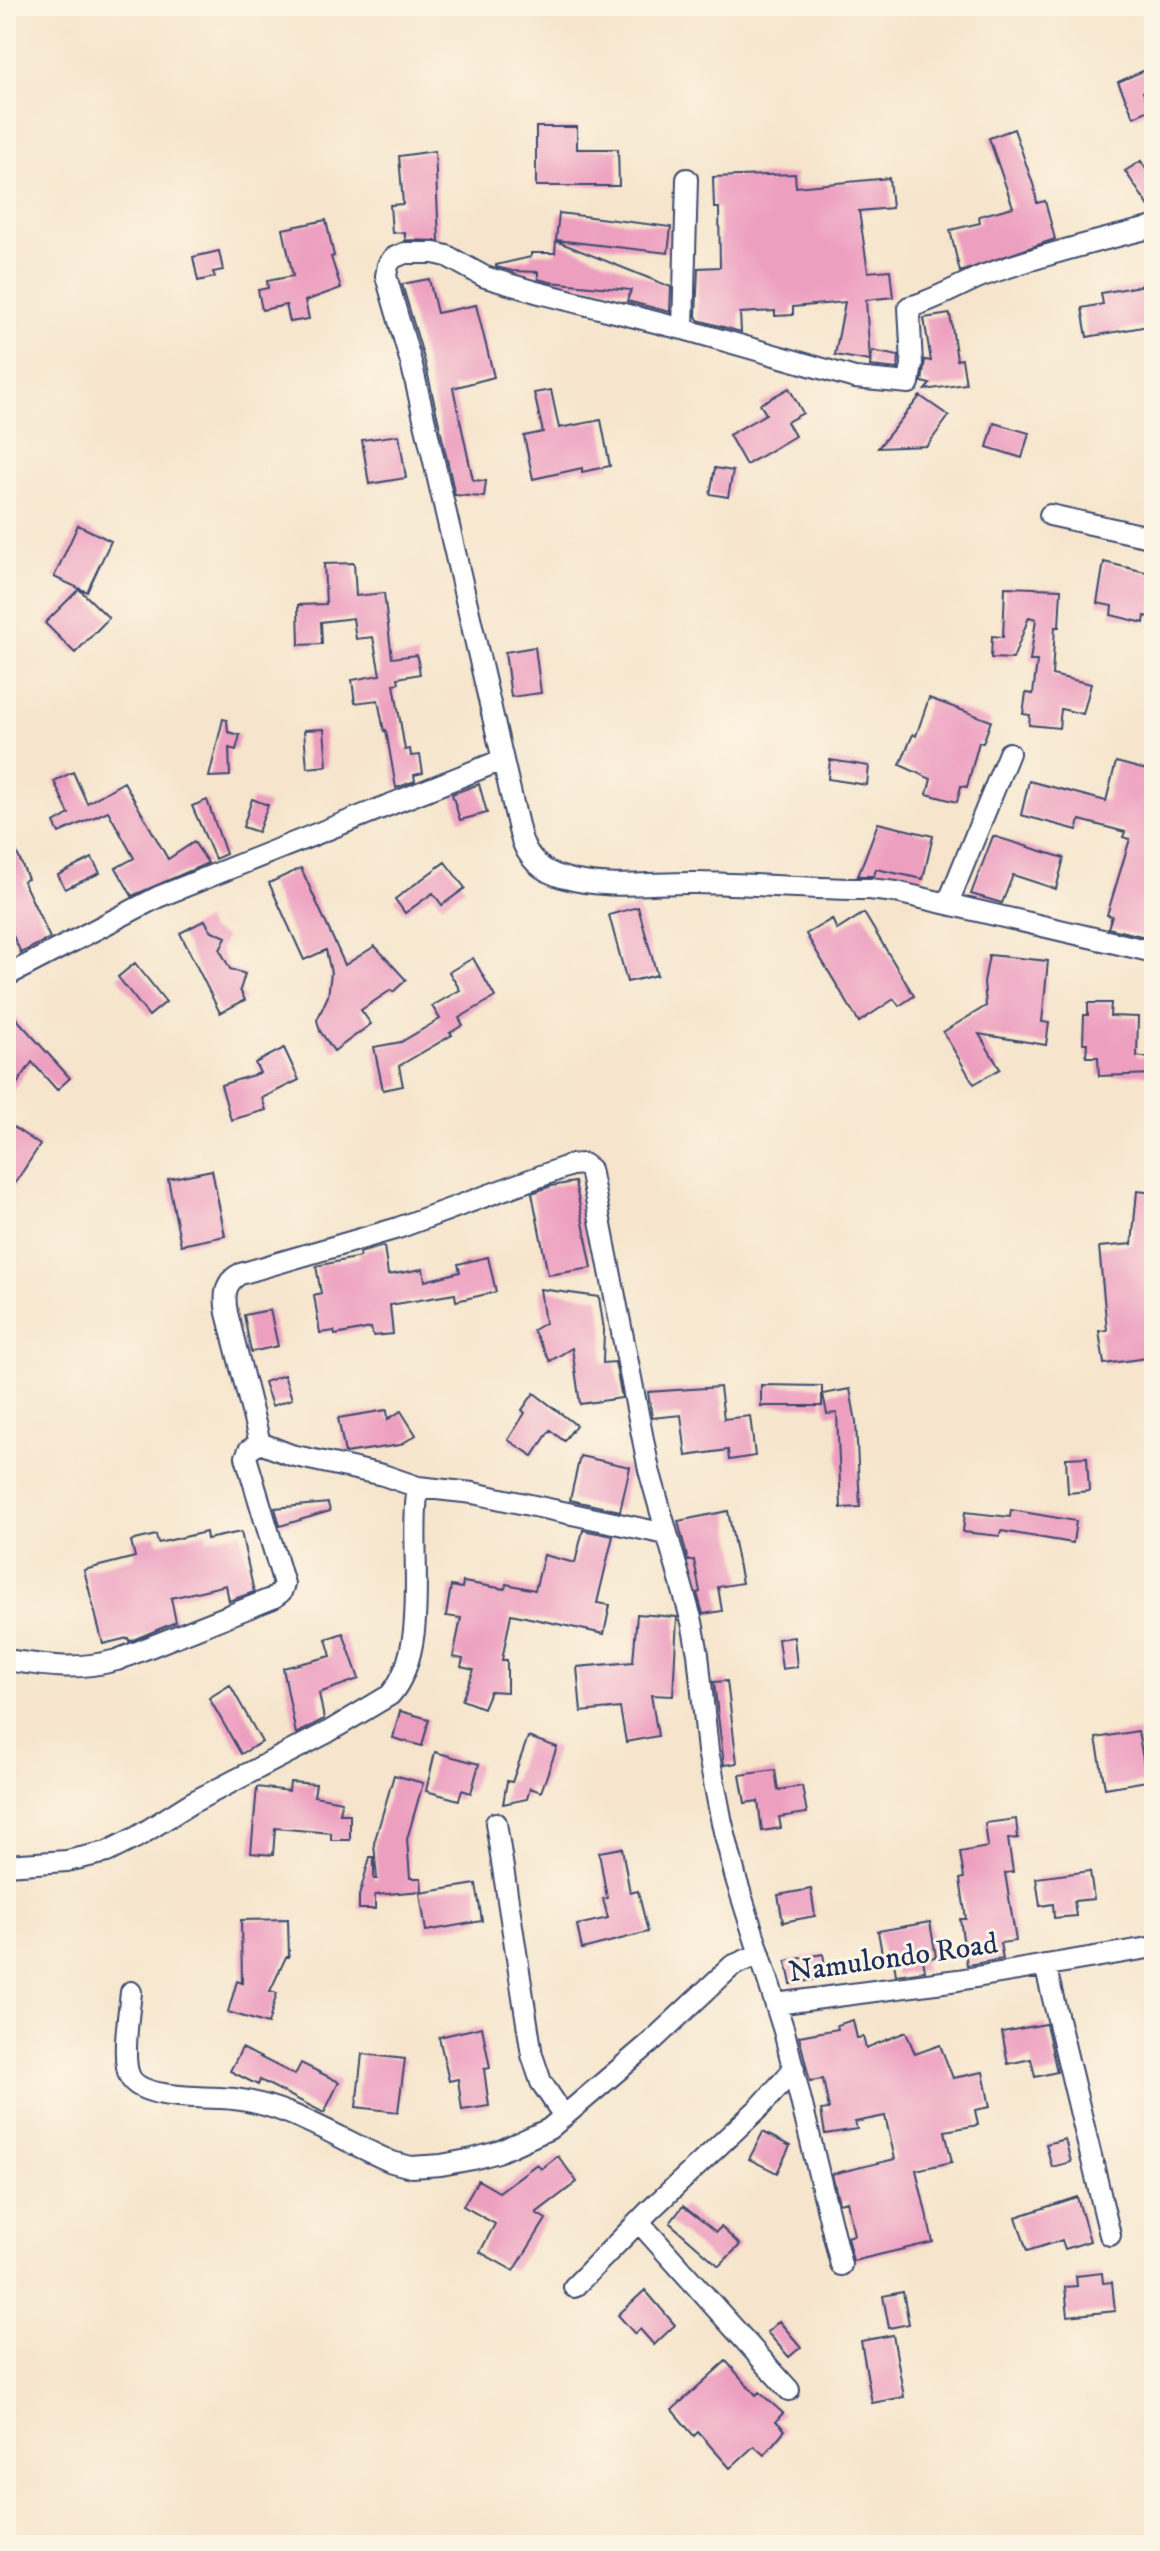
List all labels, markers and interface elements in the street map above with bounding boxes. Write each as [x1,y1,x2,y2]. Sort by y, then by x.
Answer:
street label: Namulondo Road [786,1925,1000,1991]

